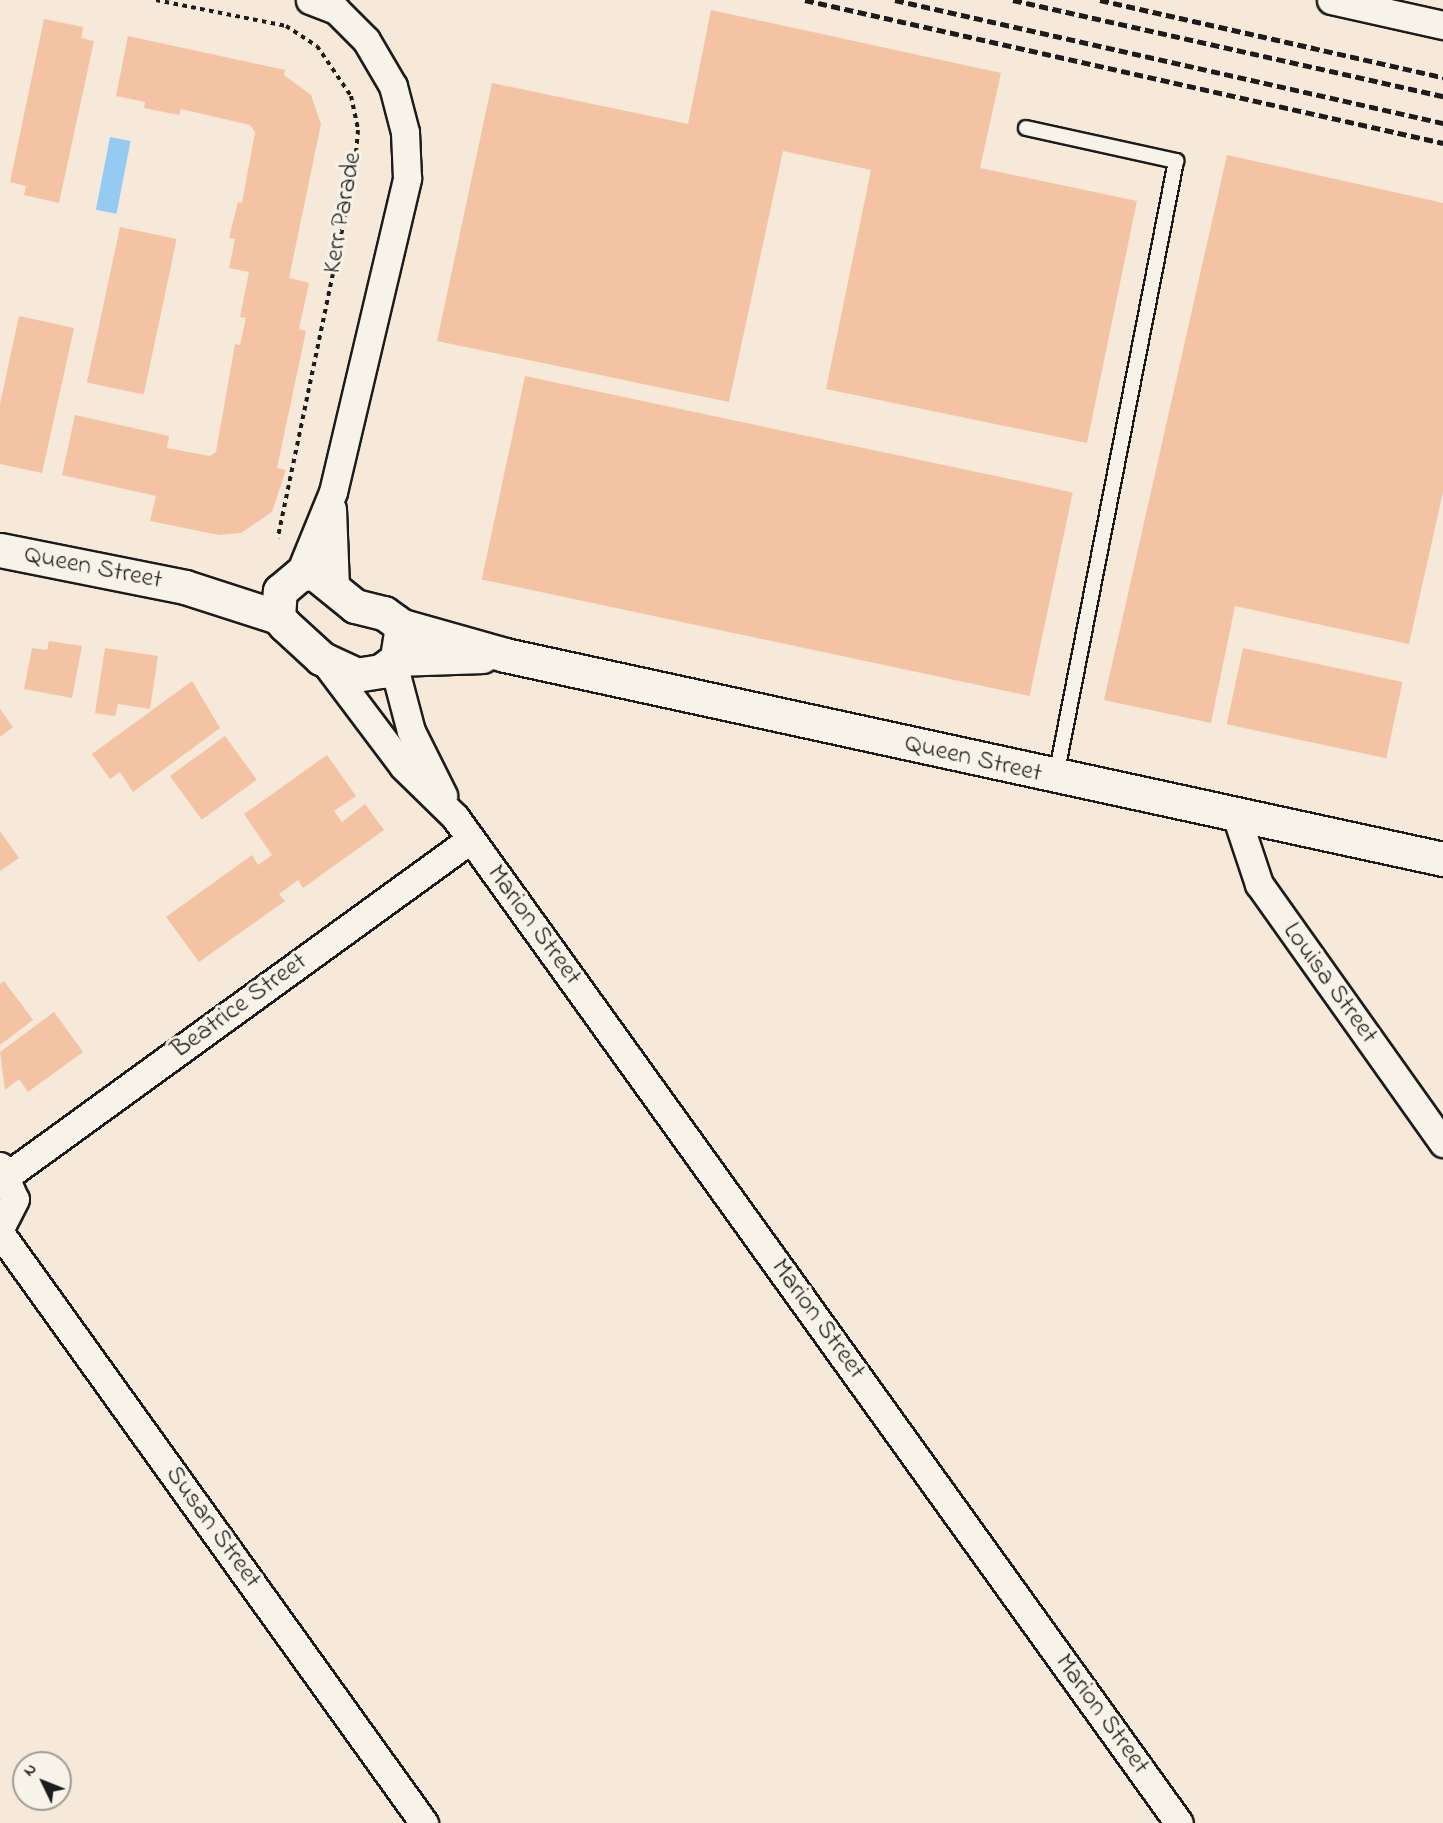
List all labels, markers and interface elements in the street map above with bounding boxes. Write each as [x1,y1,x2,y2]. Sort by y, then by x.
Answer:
street label: Kerr Parade [318,150,370,276]
street label: Queen Street [21,540,165,598]
street label: Queen Street [901,729,1045,791]
street label: Marion Street [479,860,587,992]
street label: Louisa Street [1275,917,1383,1051]
street label: Beatrice Street [166,947,314,1067]
street label: Marion Street [763,1254,871,1386]
street label: Susan Street [157,1461,267,1595]
street label: Marion Street [1047,1649,1155,1781]
north arrow [12,1751,72,1811]
text: N [18,1758,43,1782]

